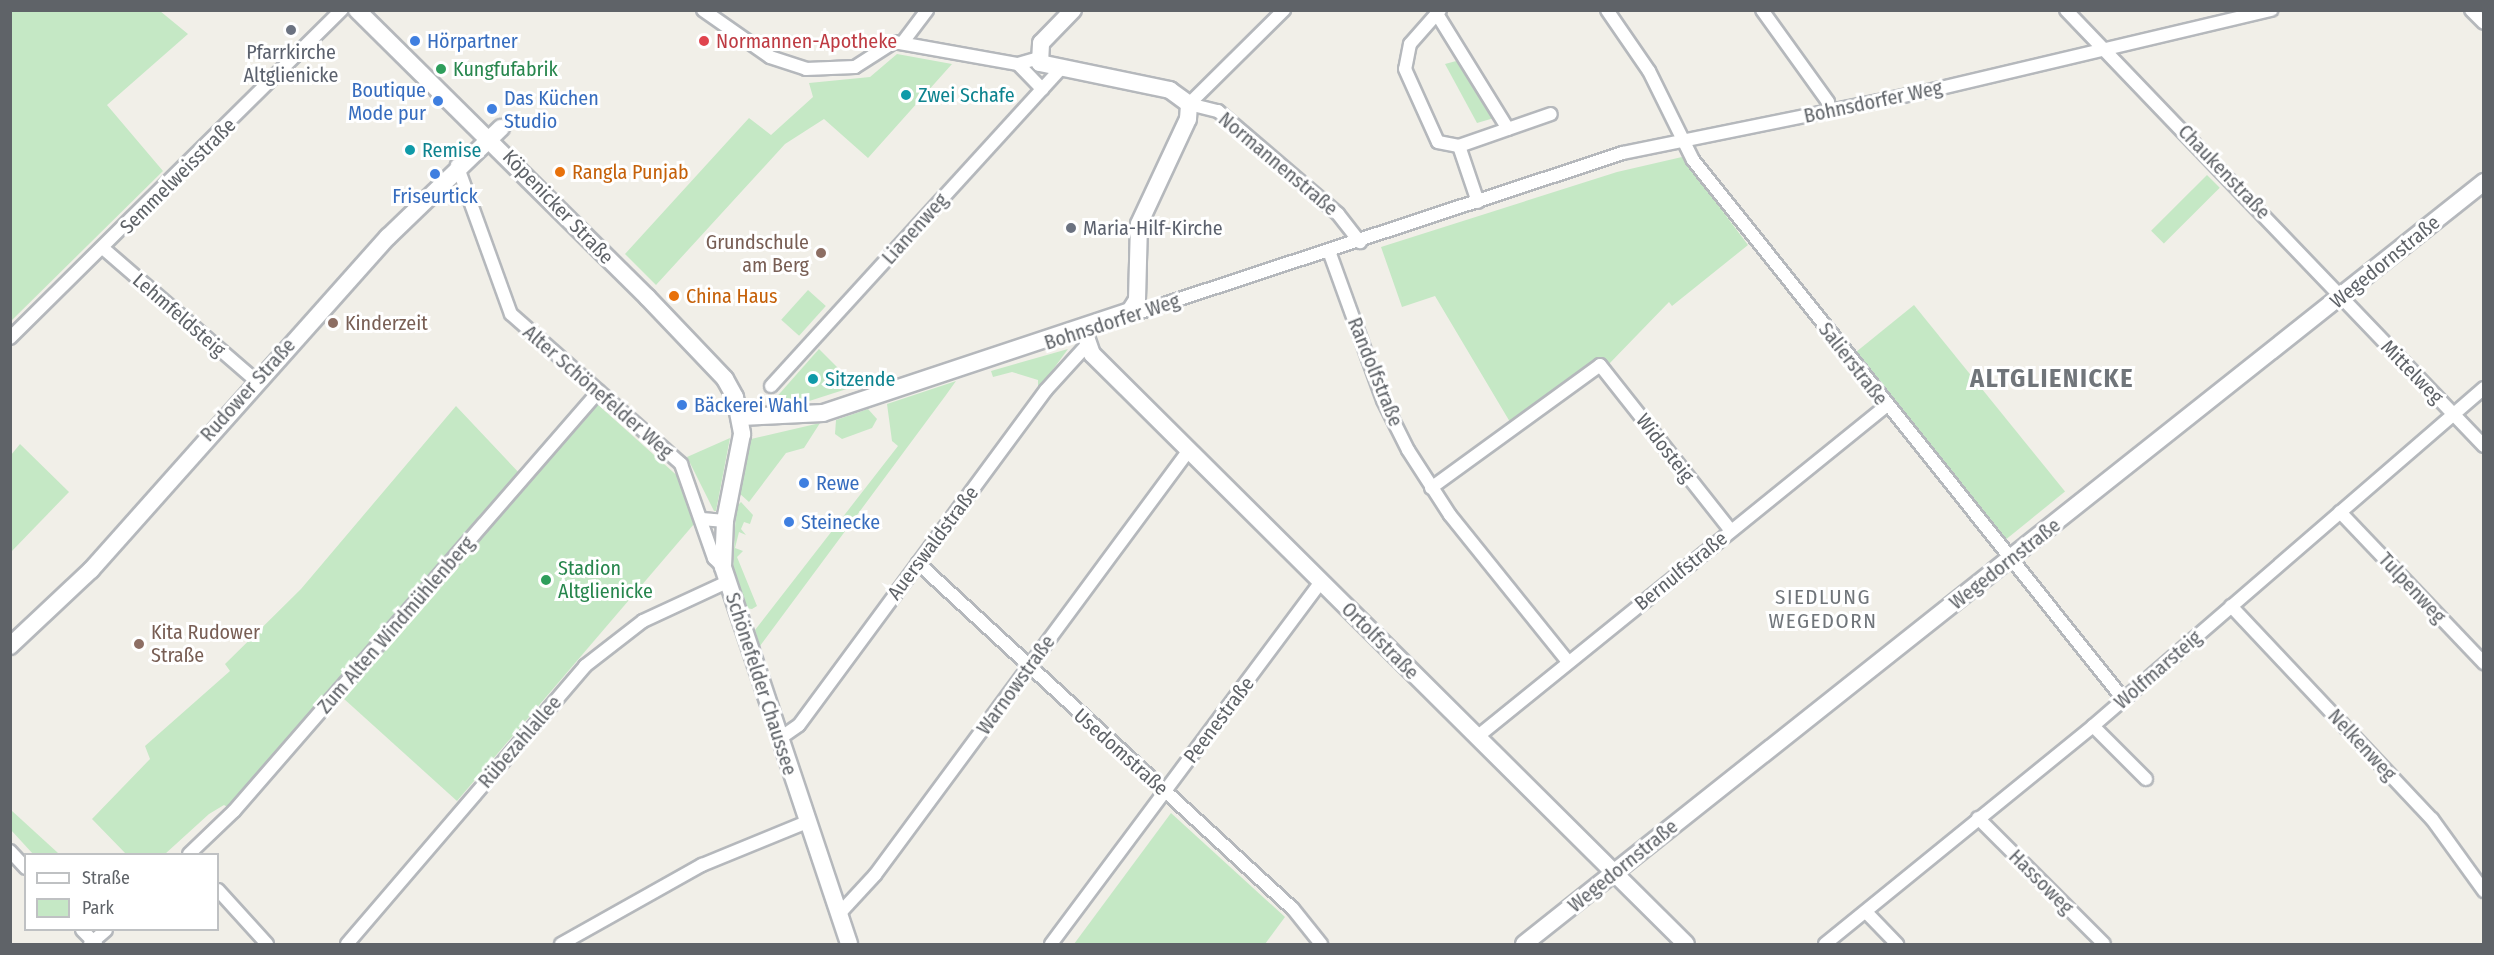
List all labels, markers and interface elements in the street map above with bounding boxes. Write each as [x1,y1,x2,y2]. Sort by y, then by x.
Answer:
marker: Pfarrkirche Altglienicke [284,23,298,37]
place label: Hörpartner [427,29,518,53]
place label: Normannen-Apotheke [716,29,897,53]
marker: Hörpartner [408,34,422,48]
marker: Normannen-Apotheke [697,34,711,48]
place label: Pfarrkirche Altglienicke [244,40,338,87]
place label: Kungfufabrik [453,57,558,81]
marker: Kungfufabrik [434,62,448,76]
street label: Bohnsdorfer Weg [1802,76,1944,128]
place label: Boutique Mode pur [348,78,426,125]
place label: Zwei Schafe [918,83,1015,107]
place label: Das Küchen Studio [504,86,599,133]
marker: Zwei Schafe [899,88,913,102]
marker: Boutique Mode pur [431,94,445,108]
marker: Das Küchen Studio [485,102,499,116]
street label: Normannenstraße [1214,107,1342,221]
street label: Semmelweisstraße [115,113,241,239]
street label: Chaukenstraße [2173,120,2275,224]
place label: Remise [422,138,481,162]
marker: Remise [403,143,417,157]
street label: Köpenicker Straße [497,145,619,269]
place label: Rangla Punjab [572,160,689,184]
marker: Rangla Punjab [553,165,567,179]
marker: Friseurtick [428,167,442,181]
place label: Friseurtick [392,184,478,208]
street label: Lianenweg [877,189,953,269]
street label: Wegedornstraße [2325,210,2445,314]
place label: Maria-Hilf-Kirche [1083,216,1223,240]
marker: Maria-Hilf-Kirche [1064,221,1078,235]
place label: Grundschule am Berg [706,230,809,277]
marker: Grundschule am Berg [814,246,828,260]
street label: Lehmfeldsteig [128,268,230,362]
place label: China Haus [686,284,777,308]
marker: China Haus [667,289,681,303]
street label: Bohnsdorfer Weg [1041,289,1183,355]
place label: Kinderzeit [345,311,428,335]
street label: Randolfstraße [1342,314,1408,430]
marker: Kinderzeit [326,316,340,330]
street label: Salierstraße [1813,318,1893,410]
street label: Alter Schönefelder Weg [518,320,678,464]
street label: Rudower Straße [195,333,301,447]
street label: Mittelweg [2376,335,2448,409]
district label: ALTGLIENICKE [1970,363,2134,395]
place label: Sitzende [825,367,895,391]
marker: Sitzende [806,372,820,386]
place label: Bäckerei Wahl [694,393,808,417]
marker: Bäckerei Wahl [675,398,689,412]
street label: Widosteig [1631,409,1699,487]
place label: Rewe [816,471,859,495]
marker: Rewe [797,476,811,490]
street label: Auerswaldstraße [882,481,984,605]
place label: Steinecke [801,510,880,534]
street label: Wegedornstraße [1945,513,2065,615]
marker: Steinecke [782,515,796,529]
street label: Bernulfstraße [1630,526,1732,616]
street label: Zum Alten Windmühlenberg [313,532,479,718]
street label: Tulpenweg [2373,548,2451,628]
place label: Stadion Altglienicke [558,556,653,603]
marker: Stadion Altglienicke [539,573,553,587]
district label: SIEDLUNG WEGEDORN [1769,584,1877,634]
street label: Schönefelder Chaussee [720,590,802,778]
street label: Ortolfstraße [1336,597,1424,685]
place label: Kita Rudower Straße [151,620,260,667]
street label: Wolfmarsteig [2109,626,2207,714]
street label: Warnowstraße [972,631,1060,739]
marker: Kita Rudower Straße [132,637,146,651]
street label: Peenestraße [1179,672,1259,768]
street label: Rübezahlallee [473,691,567,793]
street label: Usedomstraße [1069,703,1173,801]
street label: Nelkenweg [2323,704,2401,786]
street label: Wegedornstraße [1563,814,1683,918]
street label: Hassoweg [2004,845,2078,919]
legend [24,853,219,931]
text: Straße [82,867,130,889]
text: Park [82,897,114,919]

